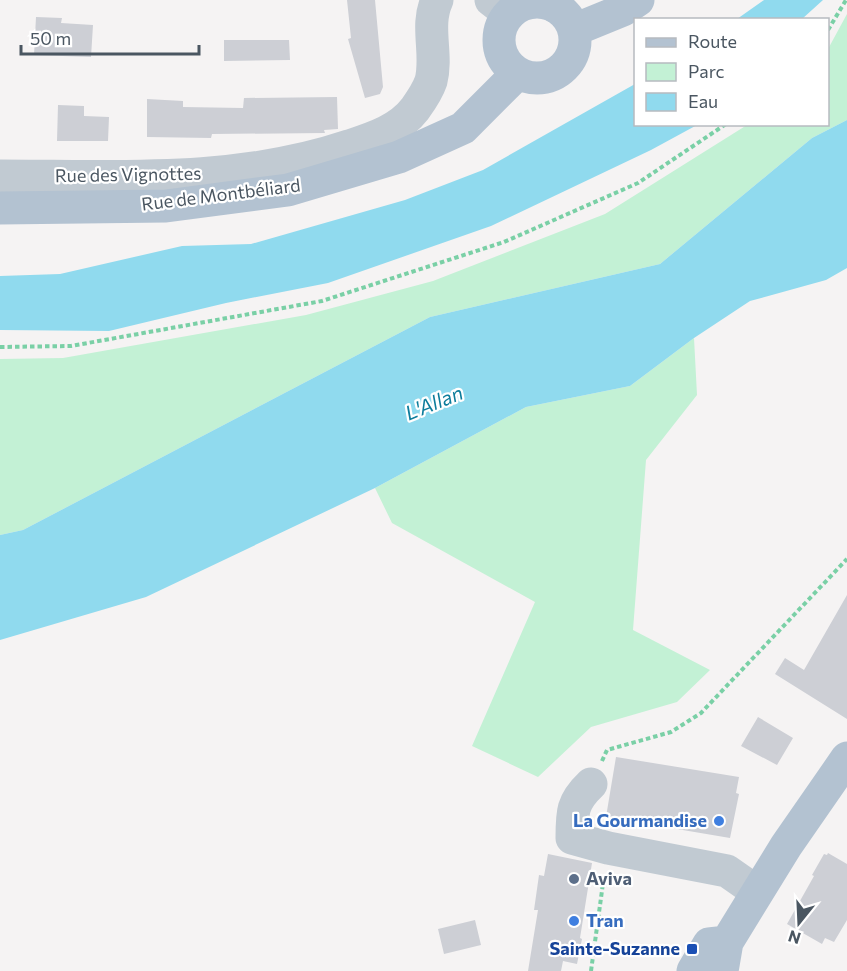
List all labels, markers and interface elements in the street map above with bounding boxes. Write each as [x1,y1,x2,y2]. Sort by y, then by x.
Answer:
scale bar [21,18,200,56]
legend [634,18,829,126]
text: 50 m [30,27,71,49]
text: Route [688,30,737,52]
text: Parc [688,60,725,82]
text: Eau [688,90,718,112]
street label: Rue des Vignottes [55,162,201,186]
street label: Rue de Montbéliard [140,173,302,215]
water label: L'Allan [401,380,466,424]
place label: La Gourmandise [573,809,707,831]
marker: La Gourmandise [712,814,726,828]
place label: Aviva [586,867,632,889]
marker: Aviva [567,872,581,886]
north arrow [769,893,829,953]
place label: Tran [586,909,624,931]
marker: Tran [567,914,581,928]
text: N [786,927,803,949]
place label: Sainte-Suzanne [549,937,680,959]
marker: Sainte-Suzanne [685,942,699,956]

